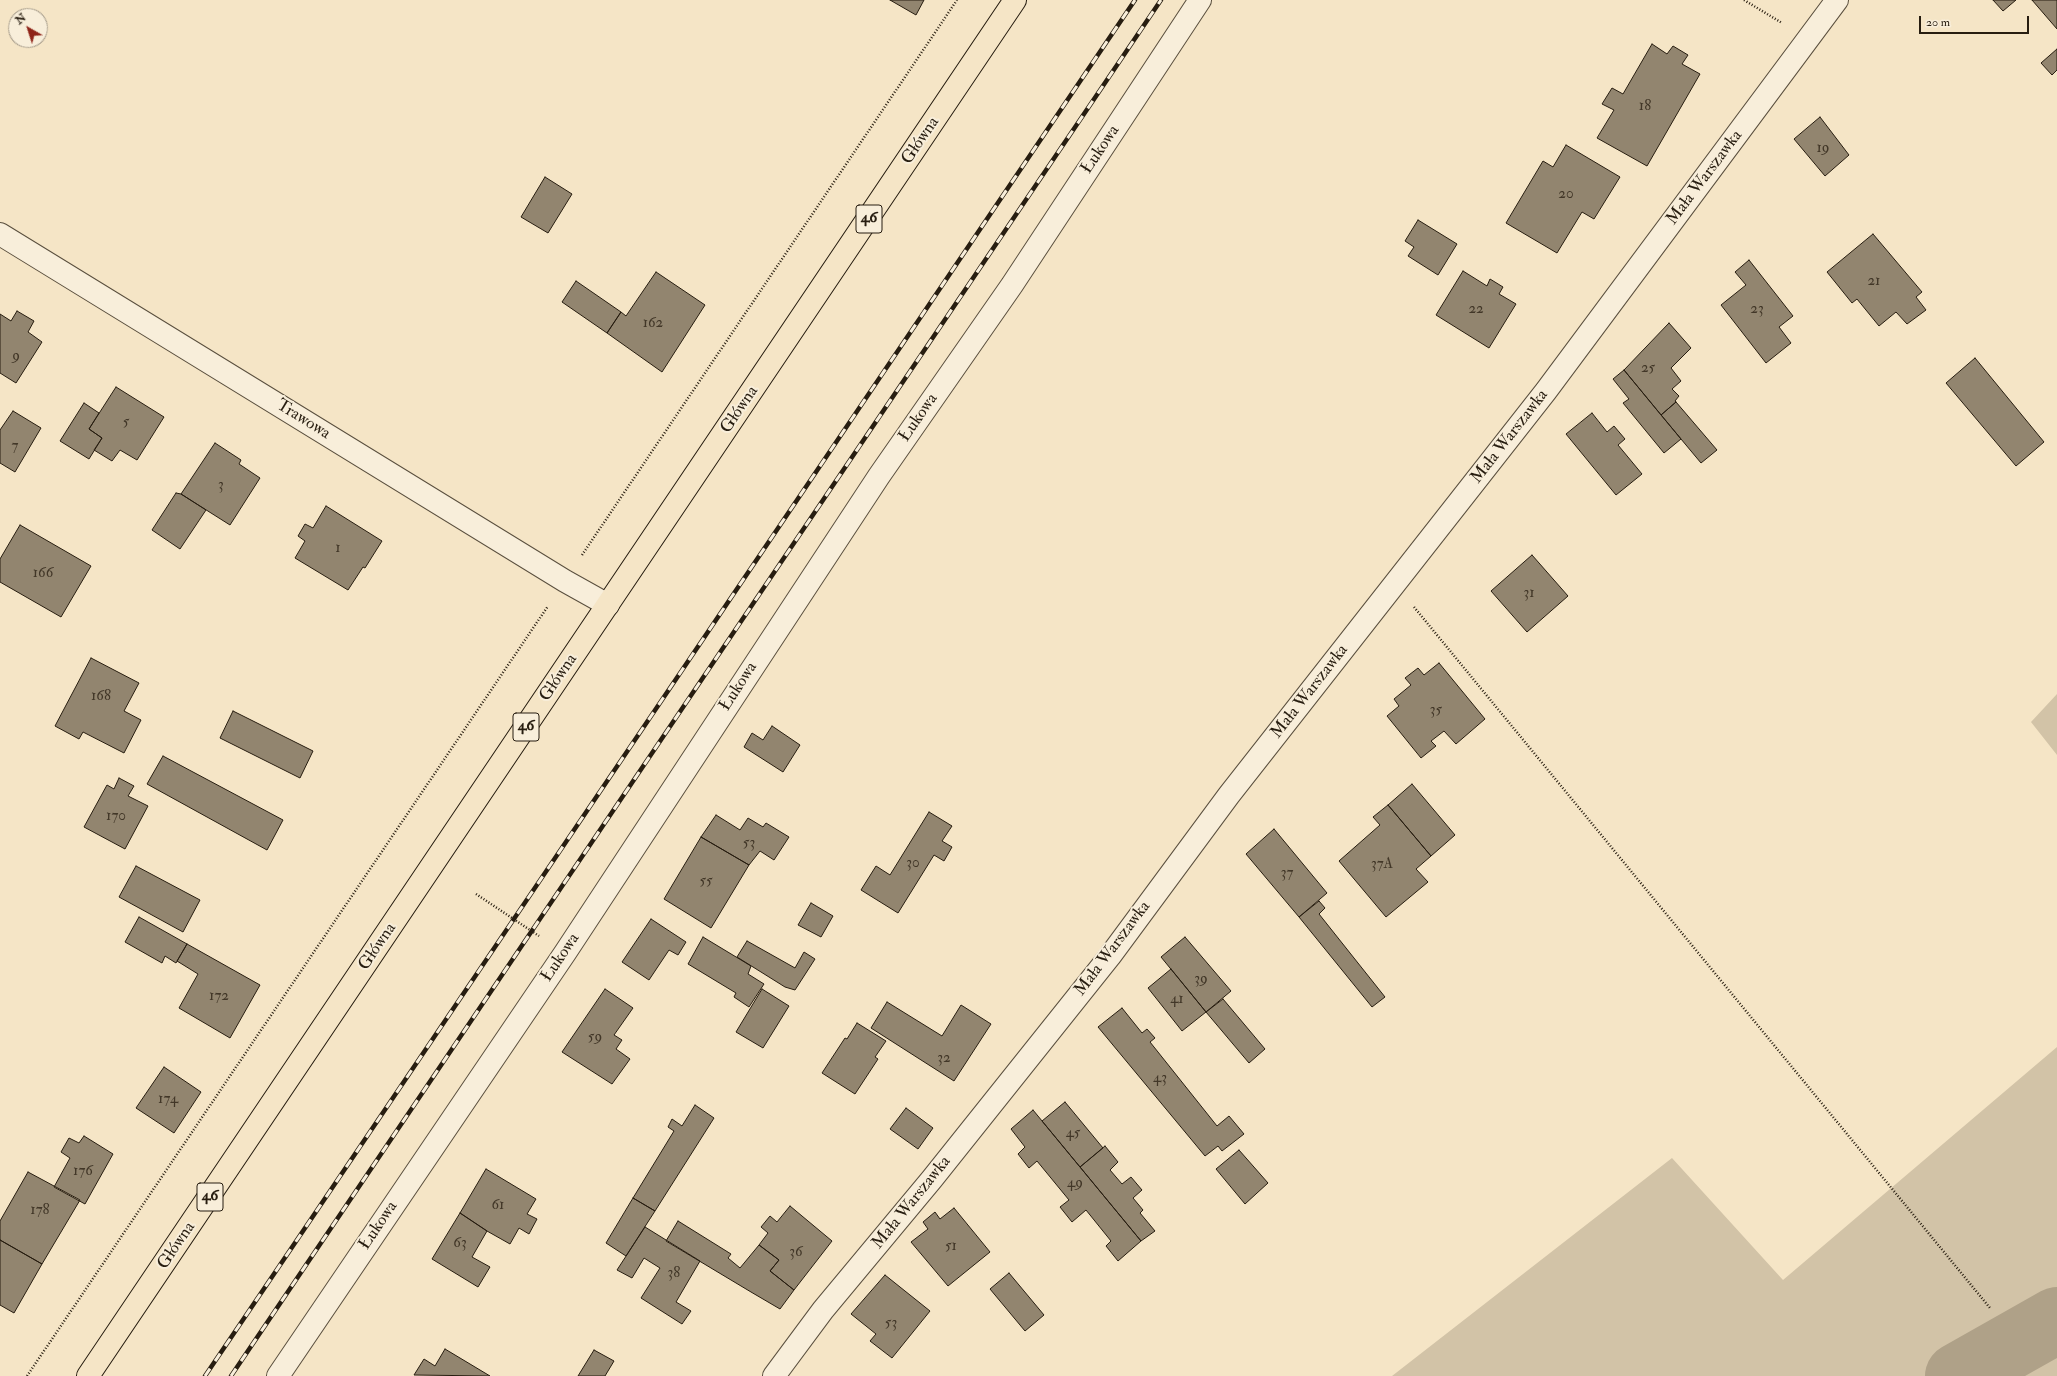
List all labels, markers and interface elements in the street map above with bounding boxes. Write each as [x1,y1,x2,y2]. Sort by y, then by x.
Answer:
north arrow [8,8,48,48]
scale bar [1921,8,2031,34]
text: N [13,11,29,27]
text: 20 m [1926,15,1950,30]
house number: 18 [1639,98,1651,116]
street label: Główna [898,113,944,169]
street label: Łukowa [1077,122,1125,178]
street label: Mała Warszawka [1663,126,1747,230]
house number: 19 [1817,140,1829,158]
house number: 20 [1558,186,1574,204]
road number: 46 [856,205,882,233]
house number: 21 [1868,273,1880,291]
house number: 22 [1468,301,1484,319]
house number: 23 [1750,301,1764,319]
house number: 162 [643,315,663,333]
house number: 9 [12,348,20,366]
house number: 25 [1641,360,1655,378]
street label: Główna [717,382,763,438]
street label: Mała Warszawka [1467,386,1553,488]
street label: Łukowa [895,390,943,446]
street label: Trawowa [272,396,334,444]
house number: 5 [123,414,129,432]
house number: 7 [12,438,18,456]
house number: 3 [218,477,224,495]
house number: 1 [335,540,341,558]
house number: 166 [33,565,53,583]
house number: 31 [1523,585,1535,603]
street label: Mała Warszawka [1267,641,1353,743]
street label: Główna [536,650,582,706]
street label: Łukowa [716,659,762,715]
house number: 168 [91,688,111,706]
house number: 35 [1430,702,1442,720]
road number: 46 [513,713,539,741]
house number: 170 [106,808,126,826]
house number: 53 [743,835,755,853]
house number: 30 [906,855,920,873]
house number: 37A [1371,856,1393,874]
house number: 37 [1281,865,1293,883]
house number: 55 [699,873,713,891]
street label: Mała Warszawka [1071,897,1155,1001]
street label: Główna [355,919,401,975]
street label: Łukowa [537,930,585,986]
house number: 39 [1194,971,1208,989]
house number: 172 [209,988,229,1006]
house number: 41 [1170,991,1184,1009]
house number: 59 [588,1029,602,1047]
house number: 32 [937,1050,951,1068]
house number: 43 [1153,1070,1167,1088]
house number: 174 [158,1091,178,1109]
house number: 45 [1066,1125,1080,1143]
street label: Mała Warszawka [868,1152,956,1254]
house number: 176 [73,1163,93,1181]
house number: 49 [1067,1175,1083,1193]
road number: 46 [197,1183,223,1211]
house number: 61 [492,1197,504,1215]
street label: Łukowa [355,1198,403,1254]
house number: 178 [30,1202,50,1220]
street label: Główna [154,1218,200,1274]
house number: 63 [453,1235,467,1253]
house number: 51 [945,1238,957,1256]
house number: 36 [789,1244,803,1262]
house number: 38 [668,1265,680,1283]
house number: 53 [885,1315,897,1333]

